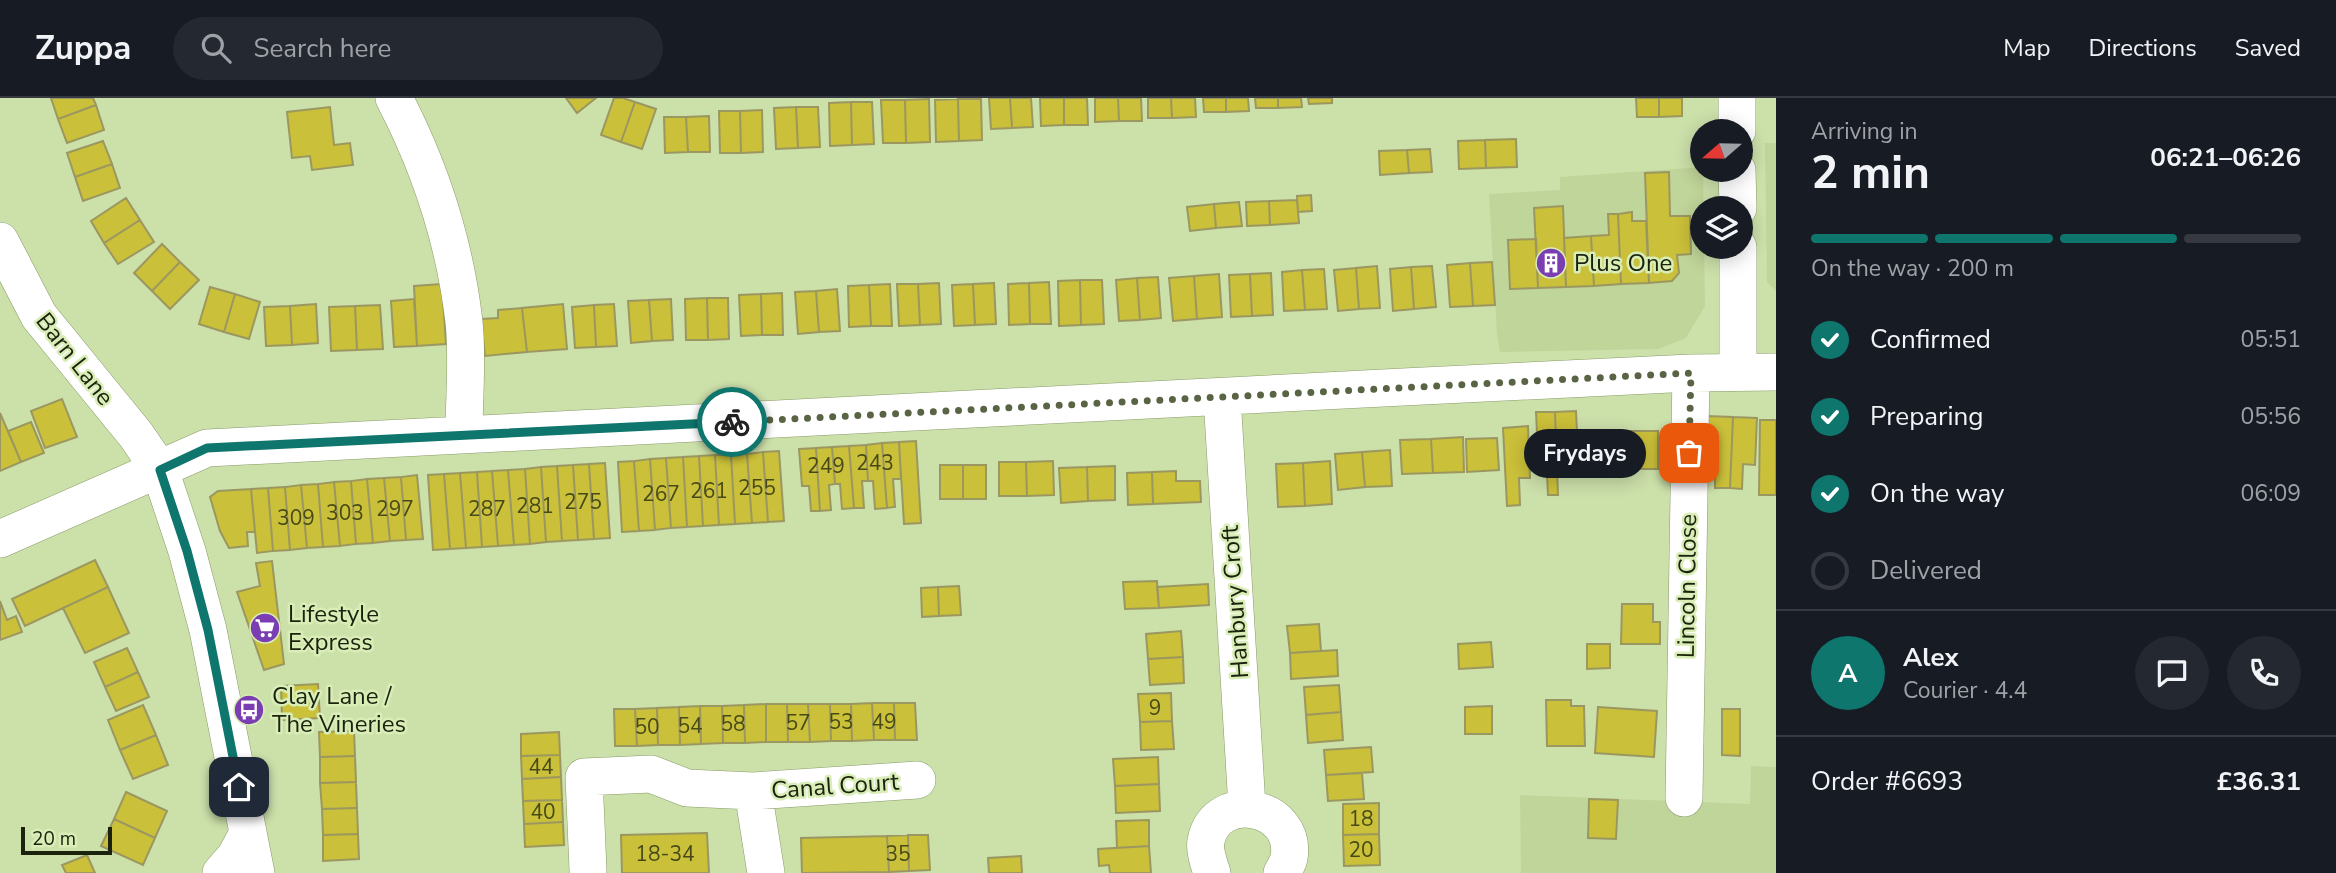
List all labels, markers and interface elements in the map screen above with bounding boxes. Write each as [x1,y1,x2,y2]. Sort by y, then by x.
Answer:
search box [173,17,663,80]
text: Zuppa [35,26,131,71]
icon: search [197,29,235,67]
text: Search here [253,31,391,66]
text: Map [2003,32,2050,64]
text: Directions [2088,32,2197,64]
text: Saved [2235,32,2301,64]
text: Arriving in [1811,116,1918,147]
north arrow [1690,119,1754,182]
map controls [1690,119,1753,259]
text: 06:21–06:26 [2150,140,2301,175]
text: 2 min [1811,141,1930,204]
button: layers [1690,196,1753,259]
building icon: Plus One [1534,246,1568,280]
place label: Plus One [1574,247,1672,279]
text: On the way · 200 m [1811,253,2014,284]
street label: Barn Lane [29,306,121,412]
icon: check [1811,321,1849,359]
text: Confirmed [1870,322,1991,357]
text: 05:51 [2241,324,2301,355]
courier [697,387,767,457]
icon: check [1811,398,1849,436]
text: Preparing [1870,399,1983,434]
text: 05:56 [2241,401,2301,432]
icon: bike [713,403,751,441]
pin [1659,423,1719,483]
callout: Frydays [1524,428,1647,478]
icon: bag [1670,434,1708,472]
text: Frydays [1543,438,1627,469]
house number: 243 [856,449,894,477]
house number: 249 [807,452,845,480]
house number: 255 [738,474,776,502]
icon: check [1811,475,1849,513]
text: On the way [1870,476,2004,511]
house number: 261 [690,477,728,505]
text: 06:09 [2241,478,2301,509]
house number: 267 [642,480,680,508]
house number: 275 [564,488,602,516]
house number: 281 [516,492,554,520]
house number: 297 [376,495,414,523]
house number: 287 [468,495,506,523]
house number: 303 [326,499,364,527]
house number: 309 [277,504,315,532]
street label: Lincoln Close [1670,514,1704,658]
street label: Hanbury Croft [1214,524,1256,680]
text: Delivered [1870,553,1982,588]
place label: Lifestyle Express [288,598,379,658]
supermarket icon: Lifestyle Express [248,611,282,645]
button: chat [2135,636,2209,710]
button: phone [2227,636,2301,710]
text: Alex [1903,640,1959,675]
text: A [1838,656,1858,691]
text: Courier · 4.4 [1903,675,2027,706]
place label: Clay Lane / The Vineries [272,680,406,740]
bus stop icon: Clay Lane / The Vineries [232,693,266,727]
house number: 9 [1149,694,1161,722]
house number: 53 [828,708,854,736]
house number: 49 [871,708,897,736]
house number: 57 [785,709,811,737]
house number: 58 [720,710,746,738]
house number: 54 [677,712,703,740]
house number: 50 [634,713,660,741]
house number: 44 [528,753,554,781]
pin [209,757,269,817]
text: Order #6693 [1811,764,1963,799]
text: £36.31 [2217,764,2301,799]
street label: Canal Court [770,766,900,806]
icon: home [220,768,258,806]
house number: 40 [530,798,556,826]
house number: 18 [1348,805,1374,833]
scale bar [21,824,112,856]
text: 20 m [32,826,76,852]
house number: 20 [1348,836,1374,864]
house number: 18-34 [635,840,695,868]
house number: 35 [885,840,911,868]

